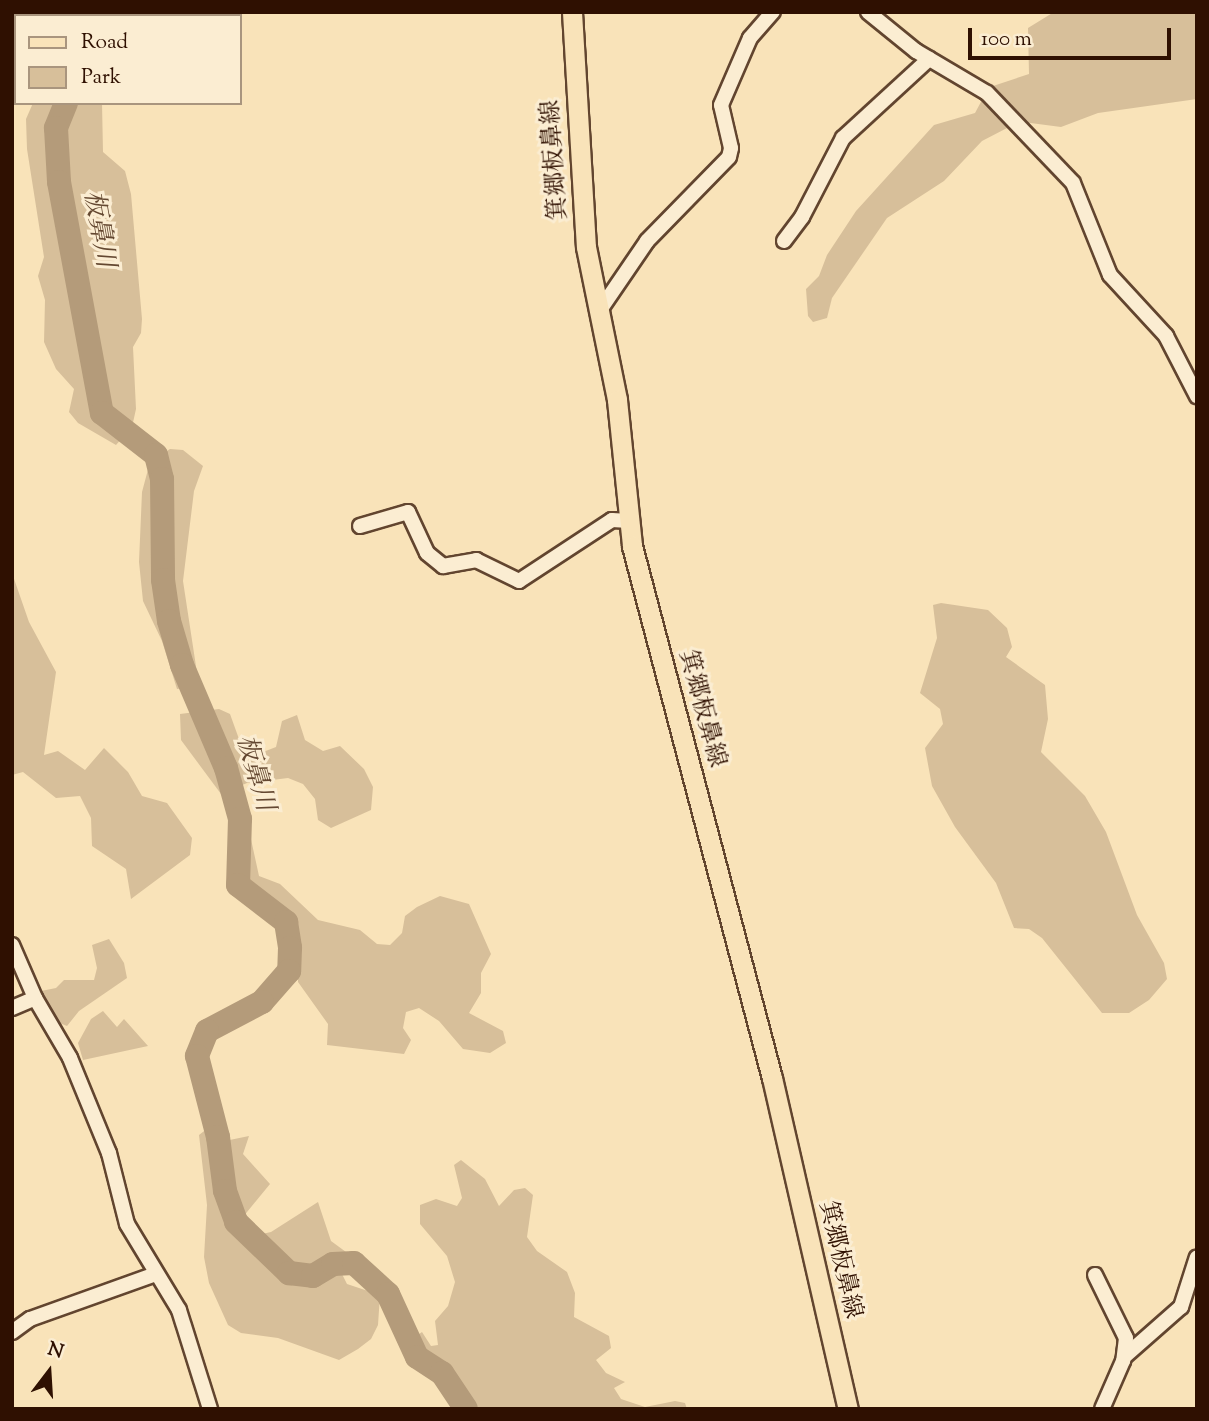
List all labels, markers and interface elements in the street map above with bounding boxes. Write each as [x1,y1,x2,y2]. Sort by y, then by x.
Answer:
legend [14,14,242,105]
scale bar [971,14,1174,58]
text: 100 m [981,25,1032,55]
text: Road [81,28,128,58]
text: Park [81,63,121,93]
street label: 箕郷板鼻線 [537,99,575,221]
water label: 板鼻川 [76,188,120,270]
street label: 箕郷板鼻線 [672,647,730,771]
water label: 板鼻川 [228,731,280,815]
street label: 箕郷板鼻線 [811,1198,867,1322]
text: N [44,1336,66,1367]
north arrow [14,1337,84,1407]

